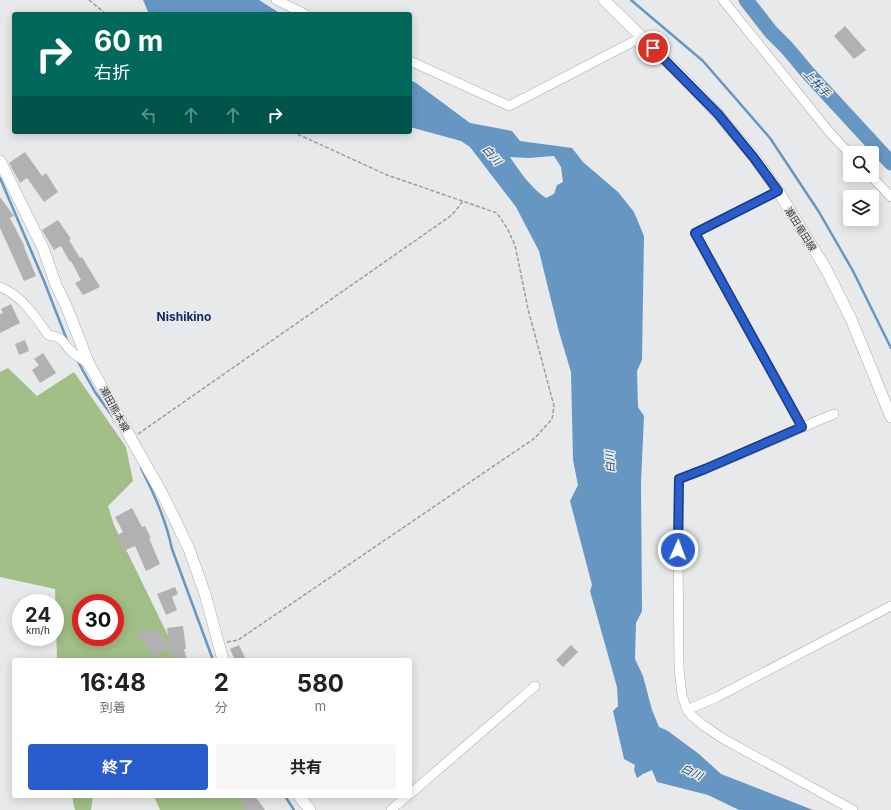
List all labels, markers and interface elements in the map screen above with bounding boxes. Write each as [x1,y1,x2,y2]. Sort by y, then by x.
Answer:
text: 60 m [94,24,163,58]
icon: right [28,28,80,80]
pin [636,31,670,65]
icon: arrive [642,37,664,59]
text: 右折 [94,62,130,83]
water label: 上井手 [801,66,834,101]
icon: left [138,104,160,126]
icon: ahead [180,104,202,126]
icon: ahead [222,104,244,126]
icon: right [264,104,286,126]
water label: 白川 [479,142,505,169]
map controls [843,146,879,226]
button: search [843,146,879,182]
button: layers [843,190,879,226]
street label: 瀬田竜田線 [783,205,819,253]
district label: Nishikino [157,309,211,324]
street label: 瀬田熊本線 [98,384,132,434]
water label: 白川 [602,450,618,473]
position arrow [657,529,699,571]
speed limit sign: 30 [72,594,124,646]
text: 24 [25,603,51,627]
text: km/h [26,624,50,636]
text: 16:48 [80,668,146,697]
text: 2 [214,668,229,697]
text: 580 [297,669,344,698]
text: m [315,698,326,714]
text: 到着 [100,699,126,715]
text: 分 [215,699,228,715]
button: 終了 [28,744,208,790]
button: 共有 [216,744,396,790]
water label: 白川 [679,761,706,784]

